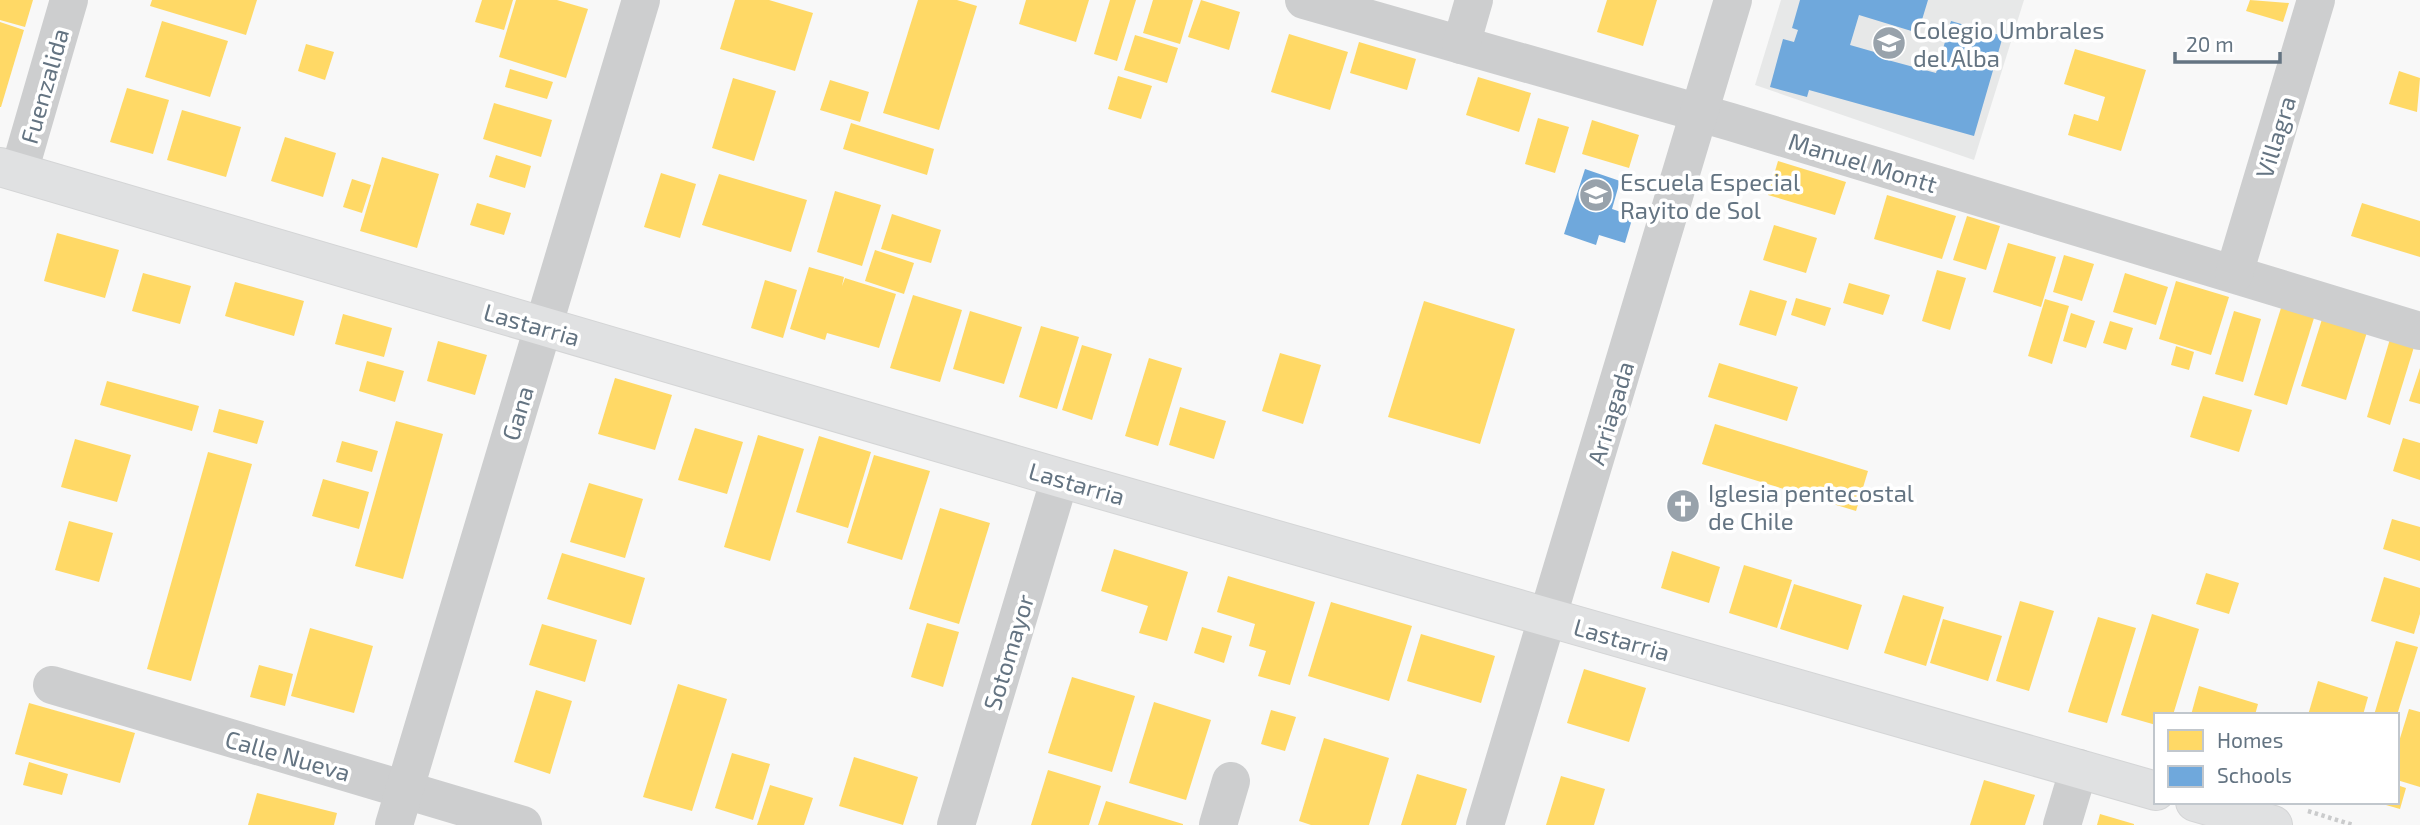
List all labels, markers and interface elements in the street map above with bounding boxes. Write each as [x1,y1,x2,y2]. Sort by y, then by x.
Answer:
place label: Colegio Umbrales del Alba [1913,15,2104,72]
scale bar [2175,21,2280,65]
school or university icon: Colegio Umbrales del Alba [1870,24,1908,62]
street label: Fuenzalida [14,25,74,147]
text: 20 m [2186,31,2234,56]
street label: Villagra [2249,92,2301,182]
street label: Manuel Montt [1785,126,1941,198]
place label: Escuela Especial Rayito de Sol [1620,167,1800,224]
school or university icon: Escuela Especial Rayito de Sol [1577,176,1615,214]
street label: Lastarria [481,296,583,352]
street label: Arriagada [1581,358,1639,468]
street label: Gana [495,382,539,444]
street label: Lastarria [1026,455,1128,511]
place label: Iglesia pentecostal de Chile [1708,478,1914,535]
church icon: Iglesia pentecostal de Chile [1664,487,1702,525]
street label: Sotomayor [977,590,1039,714]
street label: Lastarria [1571,611,1673,667]
legend [2154,713,2399,804]
street label: Calle Nueva [222,723,354,787]
text: Homes [2217,727,2283,752]
text: Schools [2217,762,2292,787]

